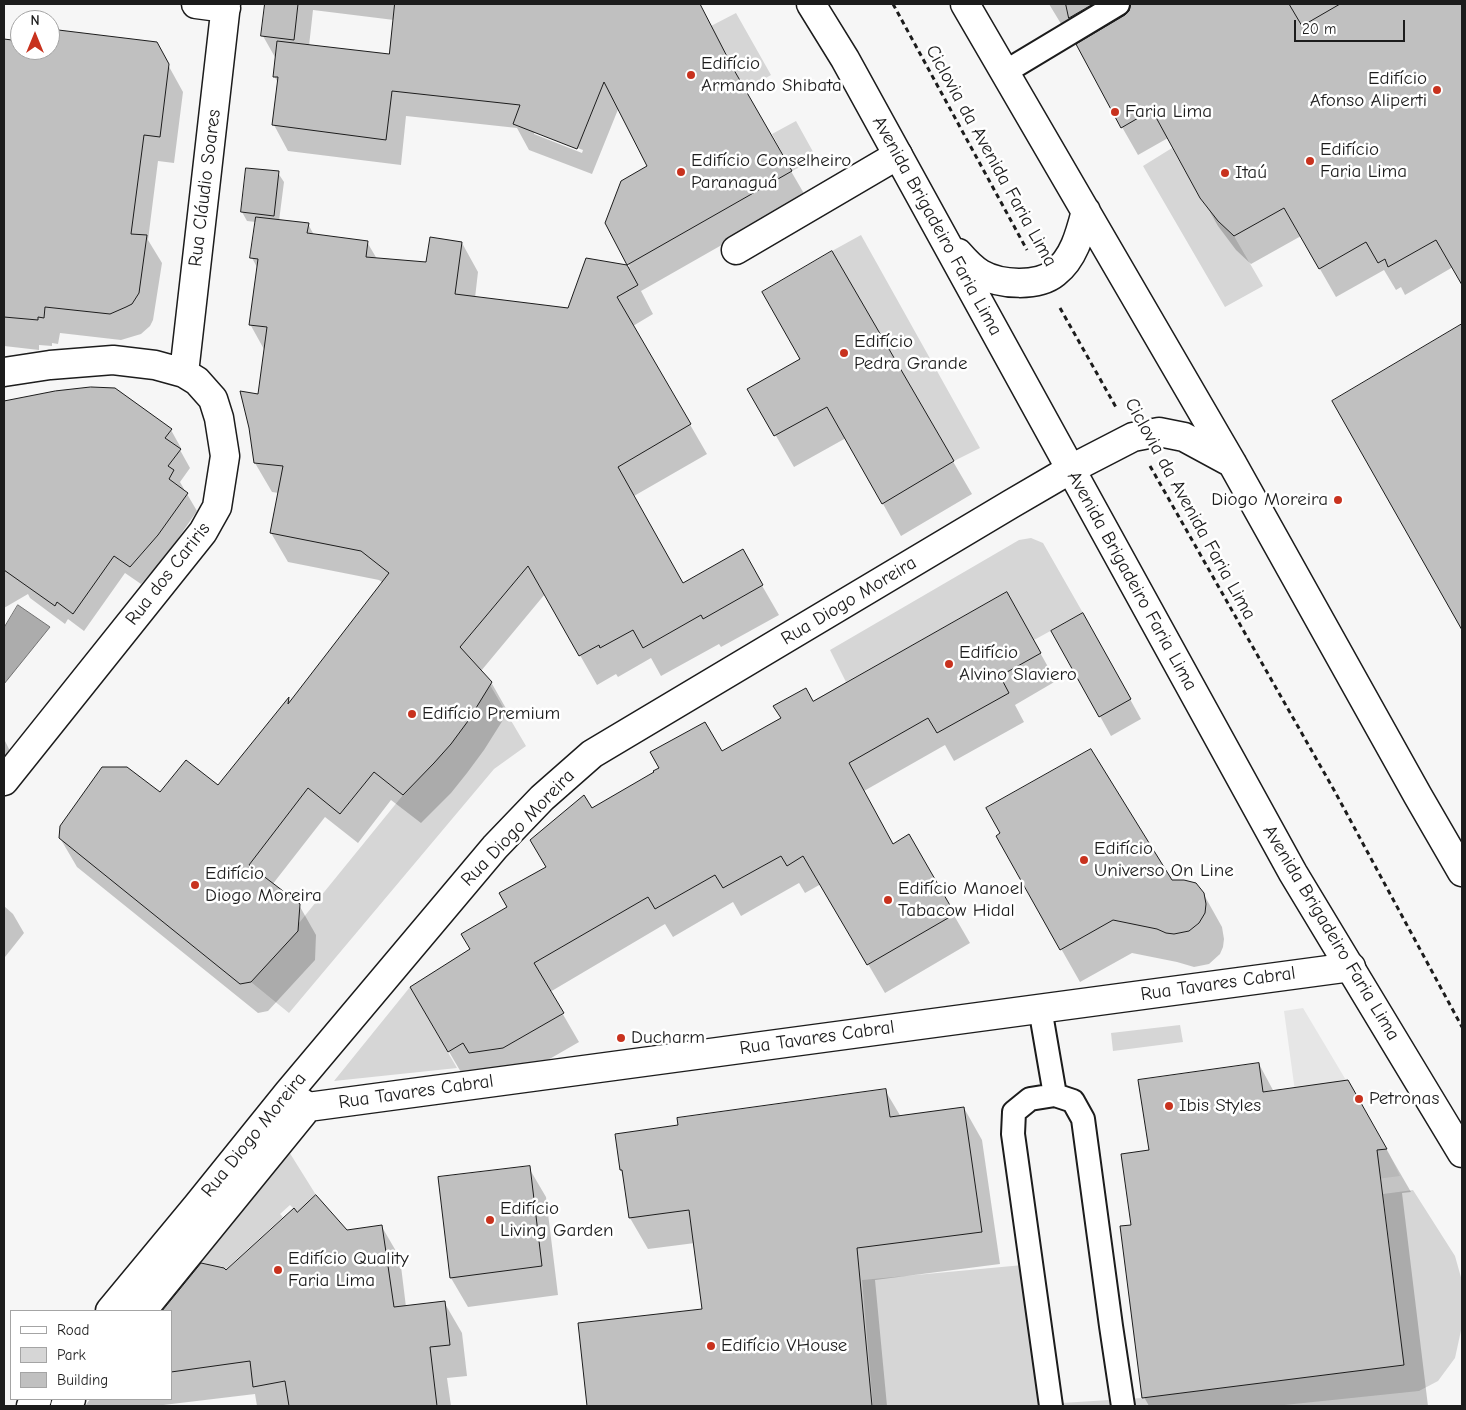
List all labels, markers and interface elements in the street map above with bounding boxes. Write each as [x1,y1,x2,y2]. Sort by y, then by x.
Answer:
north arrow [10,10,60,60]
scale bar [1296,10,1407,42]
text: N [30,12,40,29]
text: 20 m [1302,20,1336,38]
street label: Ciclovia da Avenida Faria Lima [920,41,1062,271]
place label: Edifício Armando Shibata [701,53,842,97]
place label: Edifício Afonso Aliperti [1310,68,1427,112]
marker: Edifício Armando Shibata [685,69,697,81]
marker: Edifício Afonso Aliperti [1431,84,1443,96]
place label: Faria Lima [1125,101,1212,123]
marker: Faria Lima [1109,106,1121,118]
street label: Rua Cláudio Soares [184,108,226,268]
street label: Avenida Brigadeiro Faria Lima [867,112,1007,340]
place label: Edifício Faria Lima [1320,139,1407,183]
place label: Edifício Conselheiro Paranaguá [691,150,851,194]
marker: Edifício Faria Lima [1304,155,1316,167]
place label: Itaú [1235,162,1267,184]
marker: Edifício Conselheiro Paranaguá [675,166,687,178]
marker: Itaú [1219,167,1231,179]
place label: Edifício Pedra Grande [854,331,967,375]
marker: Edifício Pedra Grande [838,347,850,359]
street label: Ciclovia da Avenida Faria Lima [1119,394,1261,624]
street label: Avenida Brigadeiro Faria Lima [1062,467,1202,695]
place label: Diogo Moreira [1211,489,1328,511]
marker: Diogo Moreira [1332,494,1344,506]
street label: Rua dos Cariris [121,518,215,630]
street label: Rua Diogo Moreira [777,552,921,650]
place label: Edifício Alvino Slaviero [959,642,1077,686]
marker: Edifício Alvino Slaviero [943,658,955,670]
place label: Edifício Premium [422,703,560,725]
marker: Edifício Premium [406,708,418,720]
street label: Rua Diogo Moreira [456,765,580,891]
street label: Avenida Brigadeiro Faria Lima [1258,821,1404,1045]
place label: Edifício Universo On Line [1094,838,1234,882]
marker: Edifício Universo On Line [1078,854,1090,866]
place label: Edifício Diogo Moreira [205,863,322,907]
place label: Edifício Manoel Tabacow Hidal [898,878,1023,922]
marker: Edifício Diogo Moreira [189,879,201,891]
marker: Edifício Manoel Tabacow Hidal [882,894,894,906]
street label: Rua Tavares Cabral [1139,962,1297,1006]
street label: Rua Tavares Cabral [738,1016,896,1060]
place label: Ducharm [631,1027,705,1049]
marker: Ducharm [615,1032,627,1044]
street label: Rua Diogo Moreira [197,1068,311,1202]
street label: Rua Tavares Cabral [337,1070,495,1114]
place label: Petronas [1369,1088,1439,1110]
marker: Petronas [1353,1093,1365,1105]
place label: Ibis Styles [1179,1095,1261,1117]
marker: Ibis Styles [1163,1100,1175,1112]
place label: Edifício Living Garden [500,1198,613,1242]
marker: Edifício Living Garden [484,1214,496,1226]
place label: Edifício Quality Faria Lima [288,1248,409,1292]
marker: Edifício Quality Faria Lima [272,1264,284,1276]
legend [10,1310,172,1400]
text: Road [57,1321,89,1339]
place label: Edifício VHouse [721,1335,847,1357]
marker: Edifício VHouse [705,1340,717,1352]
text: Park [57,1346,86,1364]
text: Building [57,1371,108,1389]

